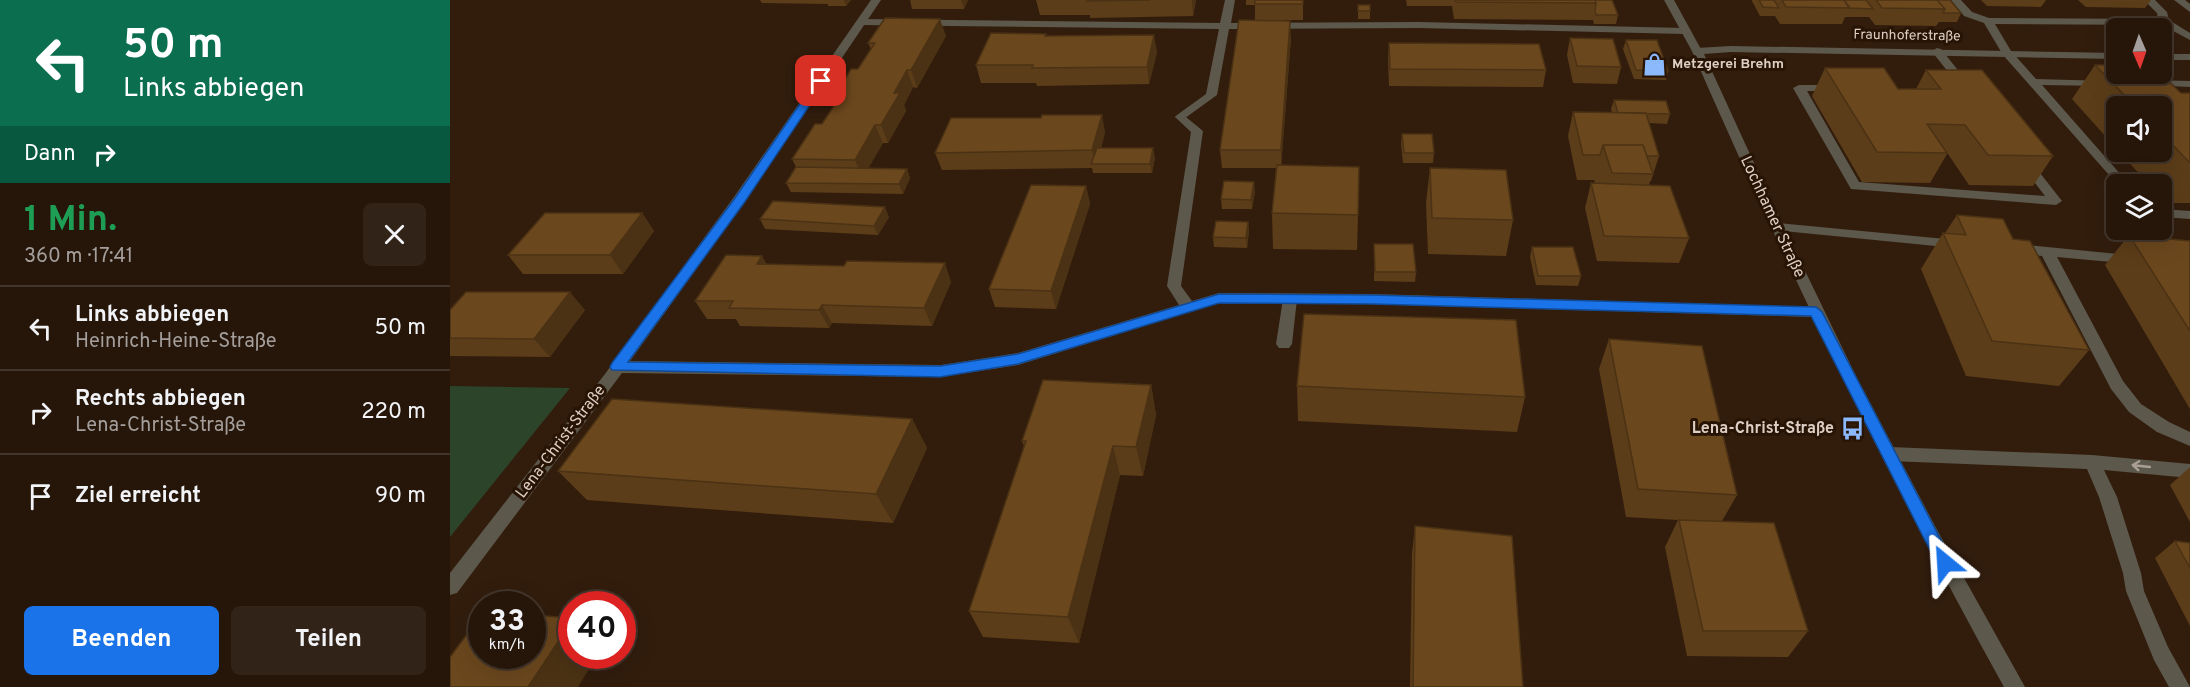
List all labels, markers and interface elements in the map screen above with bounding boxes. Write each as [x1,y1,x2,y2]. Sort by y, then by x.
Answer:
north arrow [2106,18,2172,84]
map controls [2106,18,2172,240]
text: 50 m [123,20,224,73]
icon: left [24,24,102,102]
street label: Fraunhoferstraße [1853,27,1961,45]
shop icon: Metzgerei Brehm [1641,51,1667,77]
pin [795,55,846,106]
place label: Metzgerei Brehm [1672,56,1784,73]
icon: arrive [804,64,837,97]
text: Links abbiegen [123,72,304,106]
button: sound [2106,96,2172,162]
icon: right [88,138,121,171]
text: Dann [24,141,76,168]
street label: Lochhamer Straße [1735,153,1809,281]
button: layers [2106,174,2172,240]
text: 1 Min. [24,198,117,244]
button: close [363,203,426,266]
text: 360 m · 17:41 [24,244,133,270]
text: Links abbiegen [75,302,229,329]
icon: left [24,312,57,345]
text: 50 m [374,315,426,342]
text: Heinrich-Heine-Straße [75,329,277,355]
street label: Lena-Christ-Straße [512,381,610,503]
text: Rechts abbiegen [75,386,246,413]
icon: right [24,396,57,429]
text: 220 m [361,399,426,426]
text: Lena-Christ-Straße [75,413,246,439]
bus stop icon: Lena-Christ-Straße [1839,416,1865,442]
place label: Lena-Christ-Straße [1692,419,1834,439]
one-way arrow [2132,460,2152,471]
icon: arrive [24,480,57,513]
text: Ziel erreicht [75,483,201,510]
text: 90 m [375,483,426,510]
position arrow [1913,531,1977,595]
speed limit sign: 40 [558,591,636,669]
text: 33 [489,604,525,641]
button: Beenden [24,606,219,675]
button: Teilen [231,606,426,675]
text: km/h [489,636,525,655]

